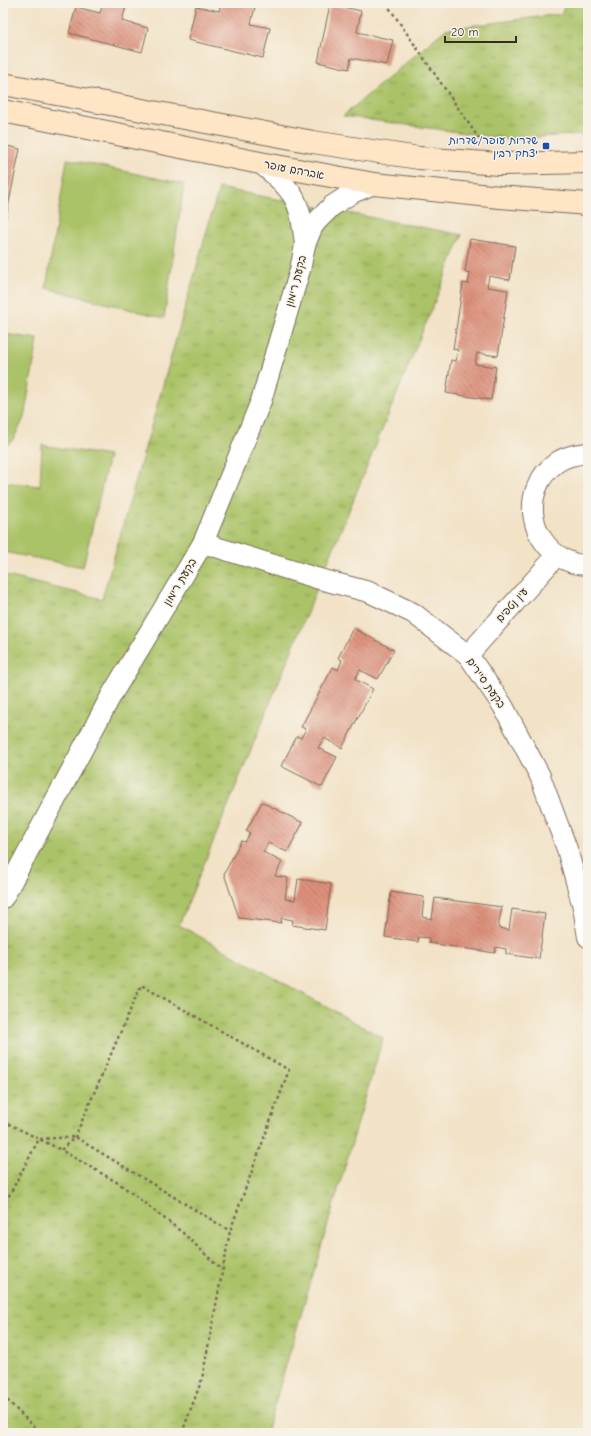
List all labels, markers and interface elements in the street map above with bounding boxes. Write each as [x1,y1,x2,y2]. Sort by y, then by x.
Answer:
scale bar [445,18,516,44]
text: 20 m [451,25,479,39]
place label: שדרות עופר/שדרות יצחק רבין [448,134,538,160]
marker: שדרות עופר/שדרות יצחק רבין [541,141,551,151]
street label: אברהם עופר [263,158,325,182]
street label: בקעת רימון [283,254,309,308]
street label: בקעת רימון [161,556,199,608]
street label: עין נטפים [493,585,531,625]
street label: בקעת סיירים [464,655,508,711]

